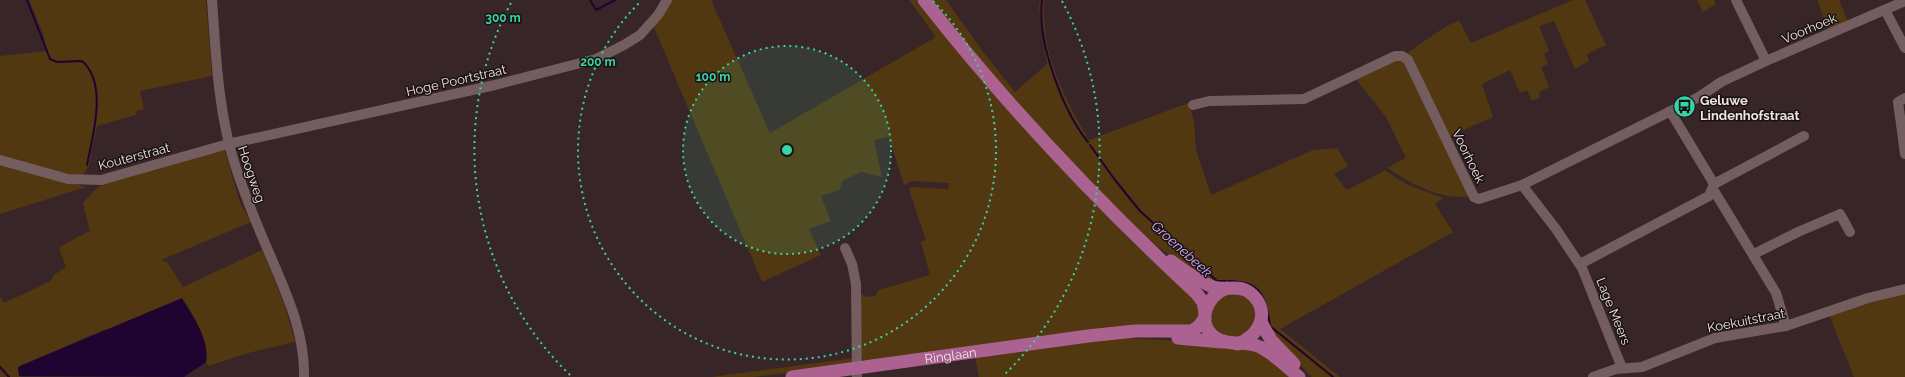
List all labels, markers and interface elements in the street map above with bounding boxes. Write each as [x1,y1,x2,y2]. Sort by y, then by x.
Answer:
street label: Voorhoek [1780,10,1839,47]
text: 300 m [485,11,521,25]
text: 200 m [580,55,616,69]
street label: Hoge Poortstraat [405,62,508,99]
text: 100 m [696,70,730,84]
place label: Geluwe Lindenhofstraat [1700,93,1800,123]
bus stop icon: Geluwe Lindenhofstraat [1672,94,1698,120]
street label: Voorhoek [1449,127,1488,186]
street label: Kouterstraat [97,140,172,173]
centre of rings [780,143,794,157]
street label: Hoogweg [235,144,268,204]
water label: Groenebeek [1148,218,1216,281]
street label: Lage Meers [1593,275,1634,347]
street label: Koekuitstraat [1706,305,1787,335]
street label: Ringlaan [924,345,977,367]

